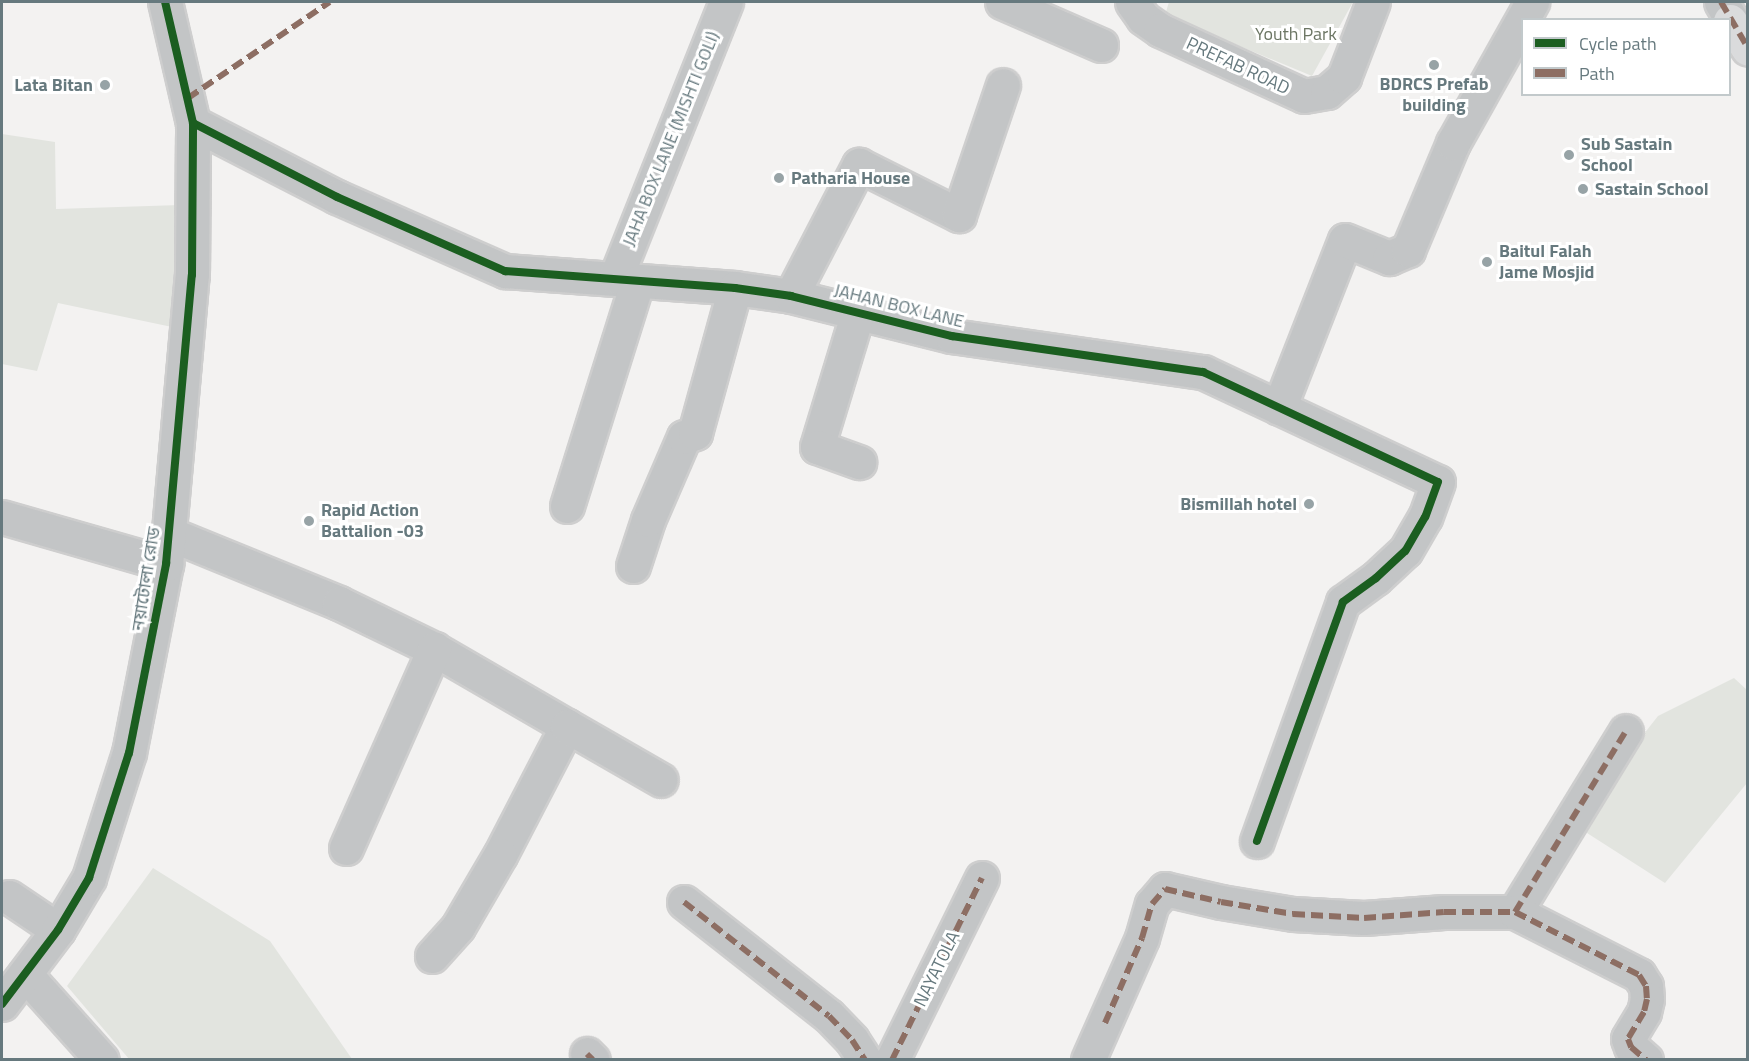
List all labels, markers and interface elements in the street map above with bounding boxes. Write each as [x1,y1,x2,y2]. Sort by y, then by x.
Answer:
legend [1521,18,1731,96]
park label: Youth Park [1255,23,1337,45]
street label: JAHA BOX LANE (MISHTI GOLI) [618,28,724,250]
text: Cycle path [1579,30,1657,57]
street label: PREFAB ROAD [1183,33,1293,99]
marker: BDRCS Prefab building [1427,58,1441,72]
text: Path [1579,60,1615,87]
place label: Lata Bitan [14,74,93,96]
place label: BDRCS Prefab building [1379,74,1489,116]
marker: Lata Bitan [98,78,112,92]
place label: Sub Sastain School [1581,134,1672,176]
marker: Sub Sastain School [1562,148,1576,162]
place label: Patharia House [791,167,910,189]
marker: Patharia House [772,171,786,185]
place label: Sastain School [1595,178,1709,200]
marker: Sastain School [1576,182,1590,196]
place label: Baitul Falah Jame Mosjid [1499,241,1594,284]
marker: Baitul Falah Jame Mosjid [1480,255,1494,269]
street label: JAHAN BOX LANE [832,279,966,333]
place label: Bismillah hotel [1180,493,1297,515]
marker: Bismillah hotel [1302,497,1316,511]
place label: Rapid Action Battalion -03 [321,500,424,542]
marker: Rapid Action Battalion -03 [302,514,316,528]
street label: নয়াটোলা রোড [127,526,165,632]
street label: NAYATOLA [910,928,964,1010]

